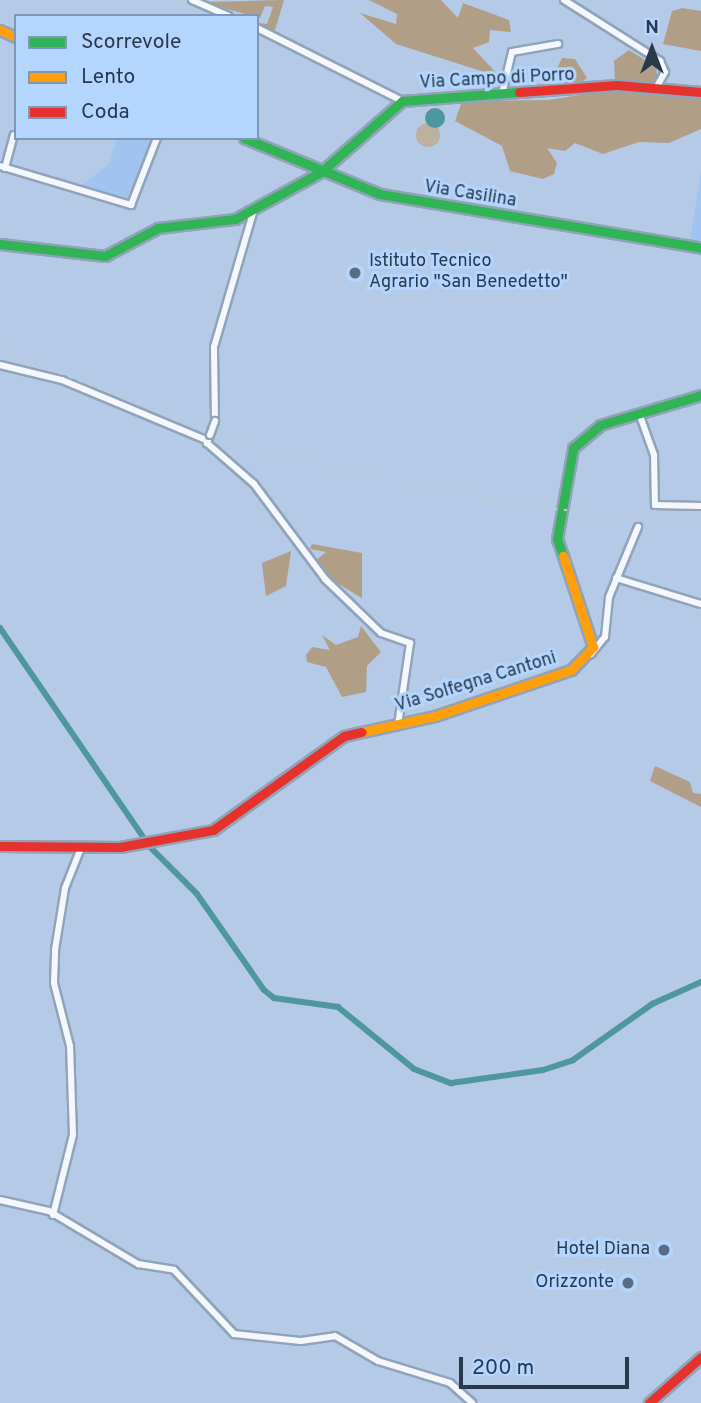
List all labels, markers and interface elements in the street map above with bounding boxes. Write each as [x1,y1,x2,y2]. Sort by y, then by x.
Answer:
legend [14,14,259,140]
north arrow [617,14,687,84]
text: N [645,16,659,40]
text: Scorrevole [81,29,181,56]
text: Lento [81,64,135,91]
street label: Via Campo di Porro [419,65,575,95]
text: Coda [81,99,130,126]
street label: Via Casilina [422,177,518,213]
place label: Istituto Tecnico Agrario "San Benedetto" [369,252,568,294]
marker: Istituto Tecnico Agrario "San Benedetto" [347,265,363,281]
street label: Via Solfegna Cantoni [393,648,559,718]
place label: Hotel Diana [556,1239,650,1261]
marker: Hotel Diana [656,1242,672,1258]
place label: Orizzonte [535,1272,614,1294]
marker: Orizzonte [620,1275,636,1291]
scale bar [463,1344,633,1388]
text: 200 m [472,1355,534,1382]

